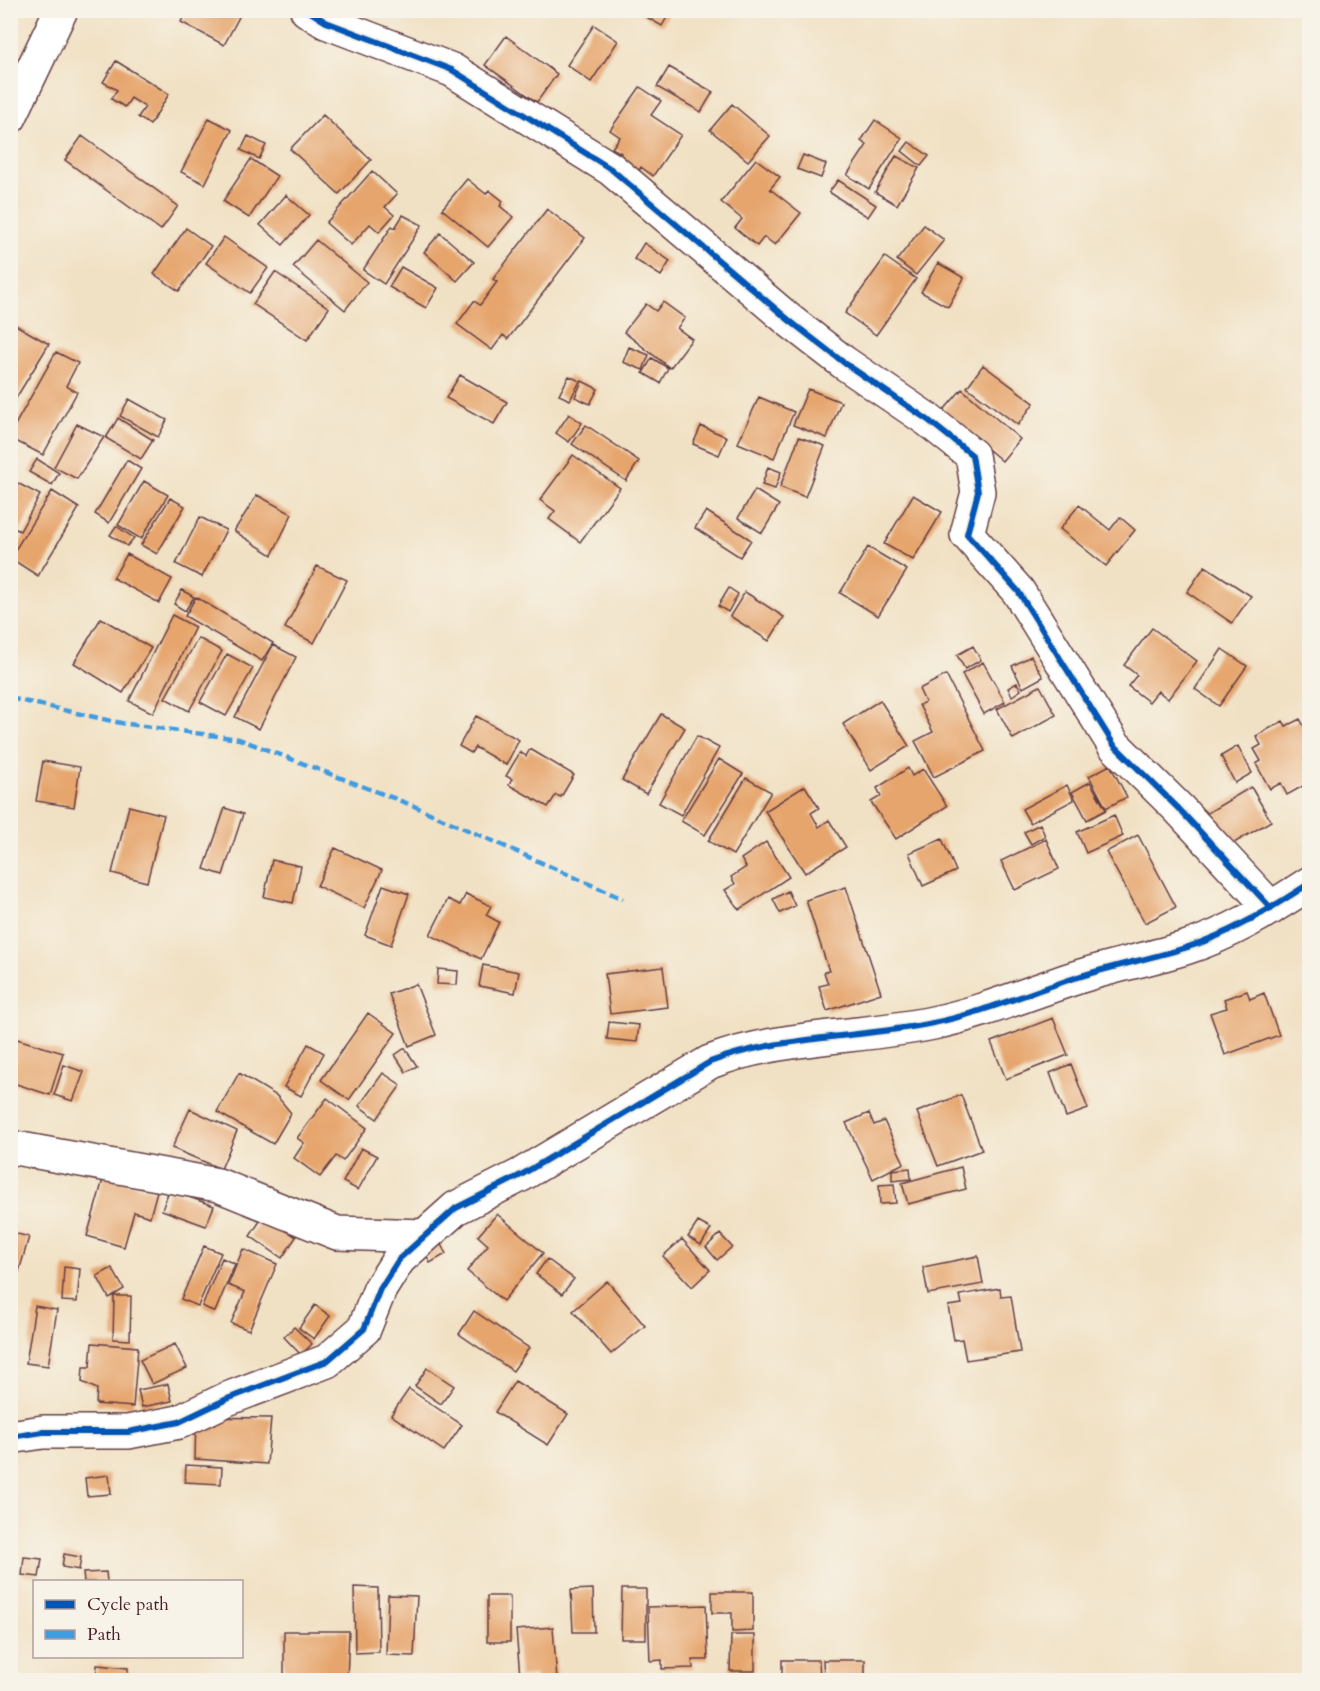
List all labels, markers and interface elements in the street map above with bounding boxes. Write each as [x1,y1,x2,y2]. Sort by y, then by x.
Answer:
legend [33,1580,243,1658]
text: Cycle path [87,1592,169,1617]
text: Path [87,1622,121,1647]

